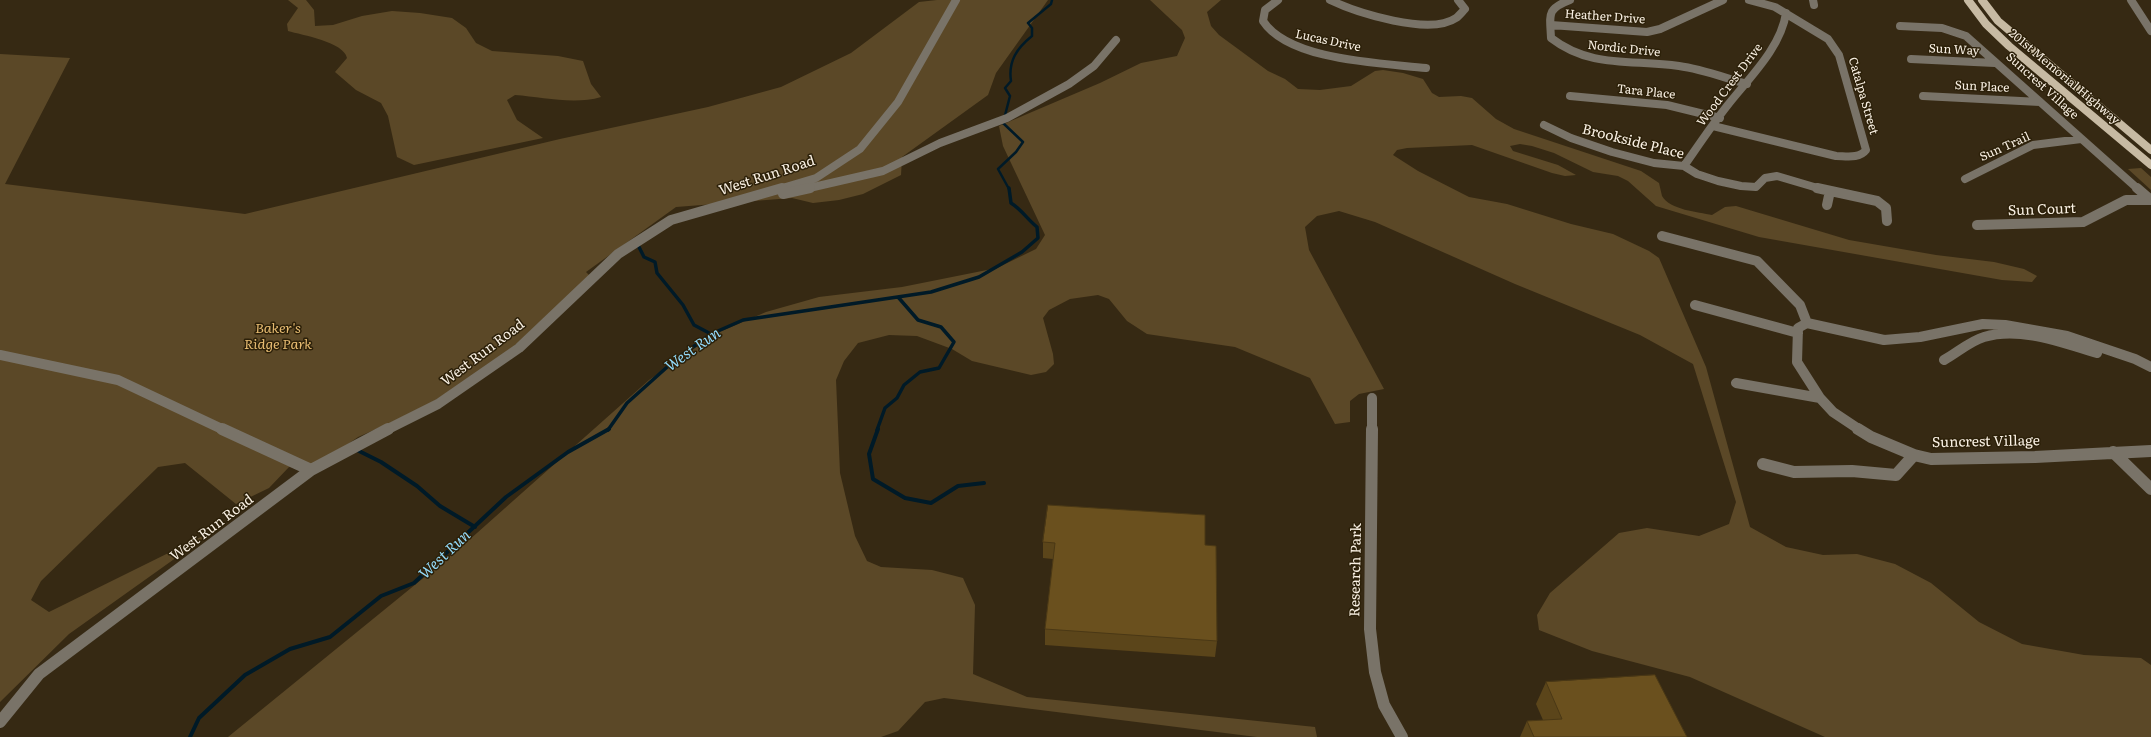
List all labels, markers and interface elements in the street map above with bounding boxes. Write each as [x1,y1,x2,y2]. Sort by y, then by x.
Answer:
street label: Heather Drive [1564,7,1646,27]
street label: 201st Memorial Highway [2006,26,2122,128]
street label: Lucas Drive [1294,27,1362,55]
street label: Nordic Drive [1587,38,1661,60]
street label: Wood Crest Drive [1694,41,1766,129]
street label: Sun Way [1928,41,1980,59]
street label: Suncrest Village [2003,50,2081,122]
street label: Catalpa Street [1845,55,1881,137]
street label: Sun Place [1954,78,2010,96]
street label: Tara Place [1616,82,1676,102]
street label: Brookside Place [1580,121,1686,163]
street label: Sun Trail [1978,129,2032,165]
street label: West Run Road [717,153,817,199]
street label: Sun Court [2008,200,2076,220]
street label: West Run Road [438,316,528,390]
park label: Baker's Ridge Park [244,321,312,354]
water label: West Run [662,324,724,376]
street label: Suncrest Village [1932,433,2040,451]
street label: West Run Road [167,491,257,565]
street label: Research Park [1347,523,1365,617]
water label: West Run [416,527,474,583]

